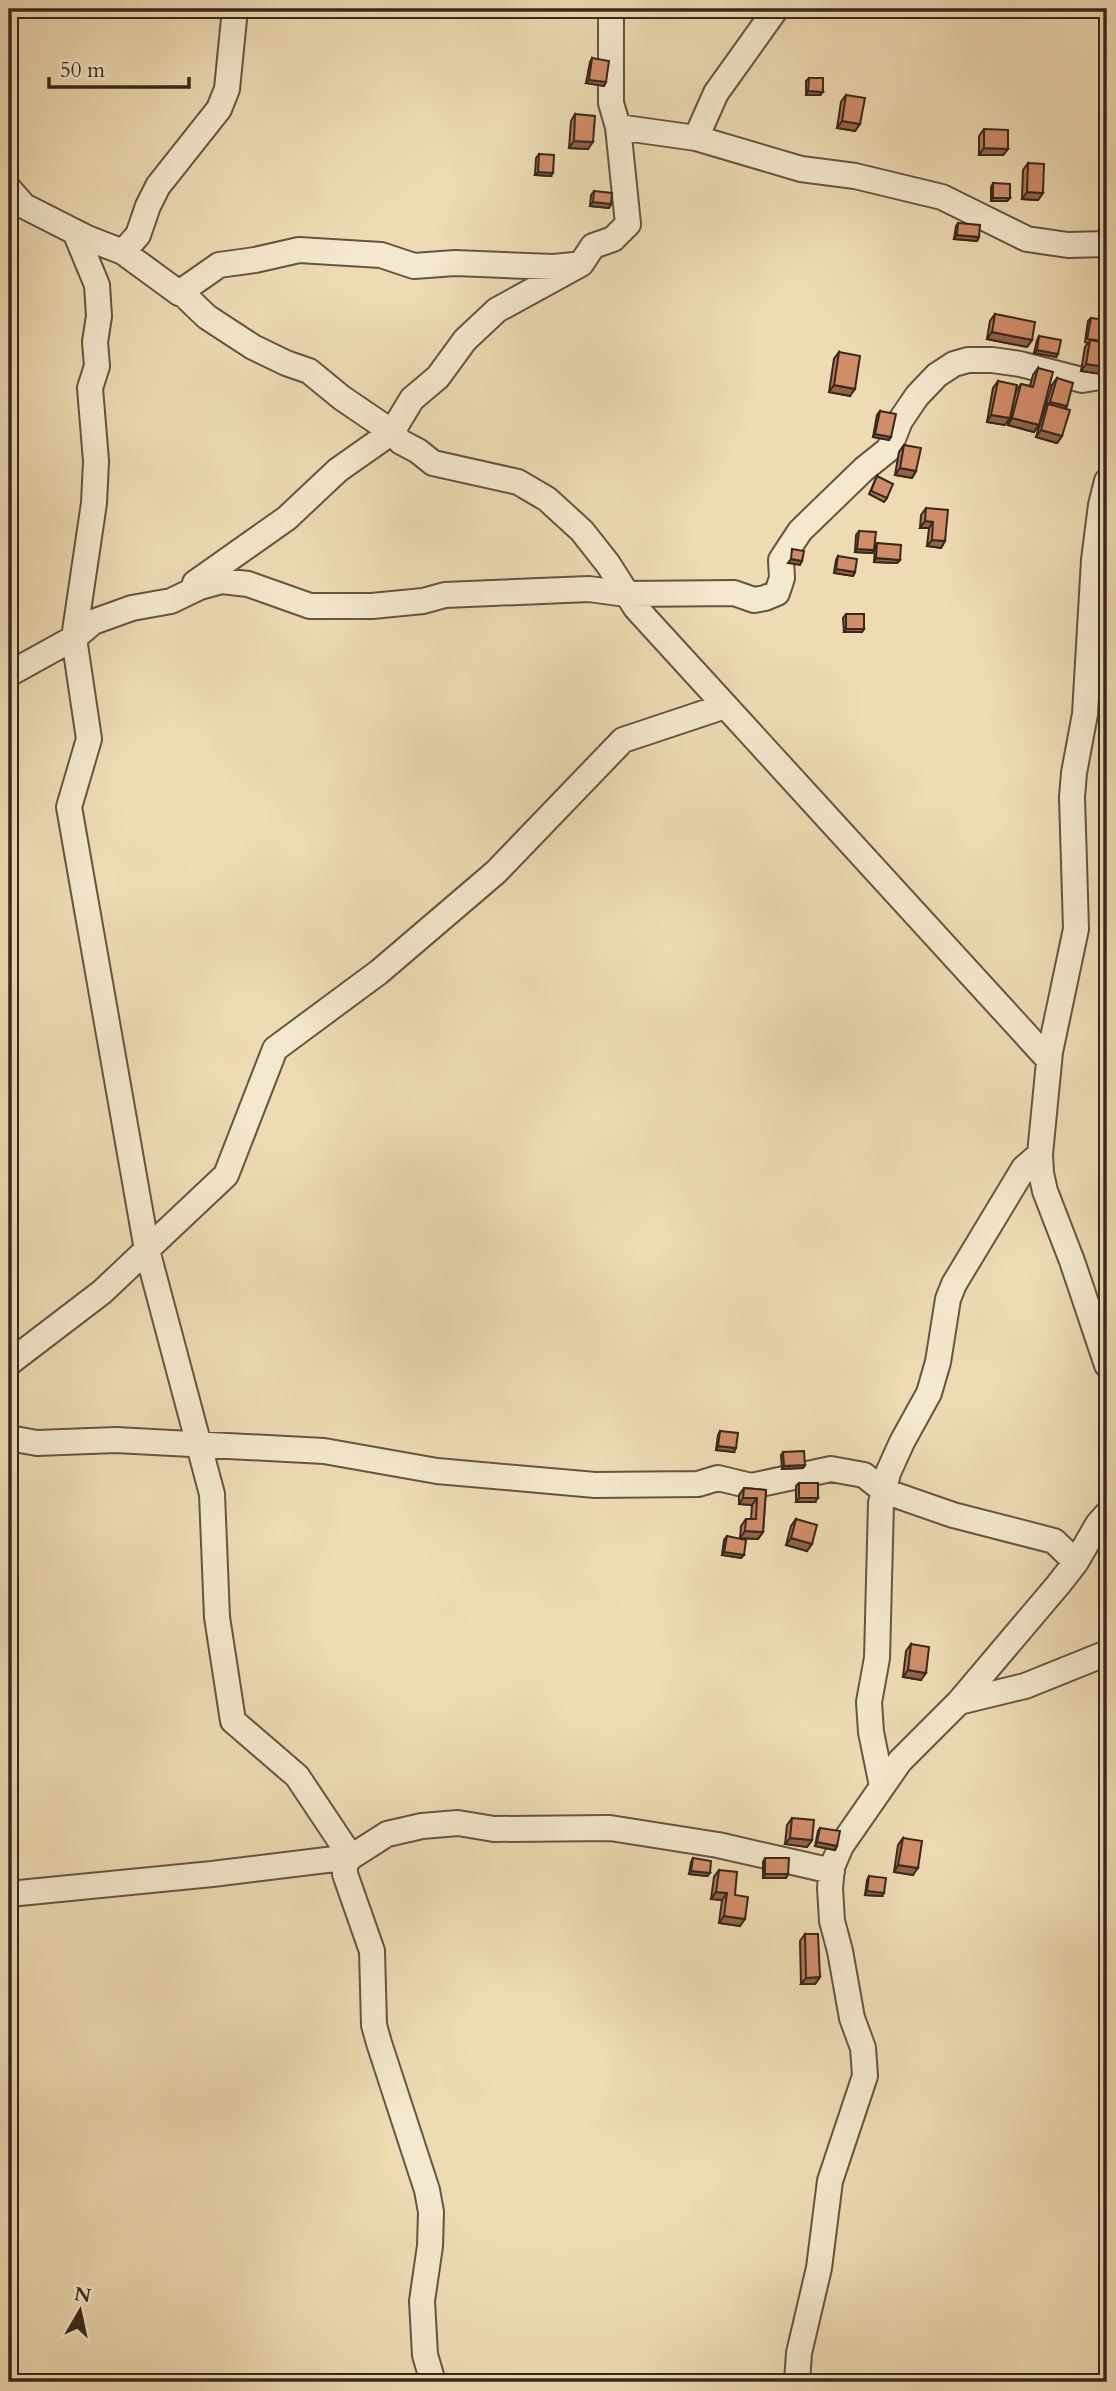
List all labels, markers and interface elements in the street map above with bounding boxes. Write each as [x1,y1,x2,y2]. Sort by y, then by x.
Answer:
scale bar [49,46,189,90]
text: 50 m [60,56,105,85]
north arrow [46,2276,116,2346]
text: N [72,2281,93,2309]

